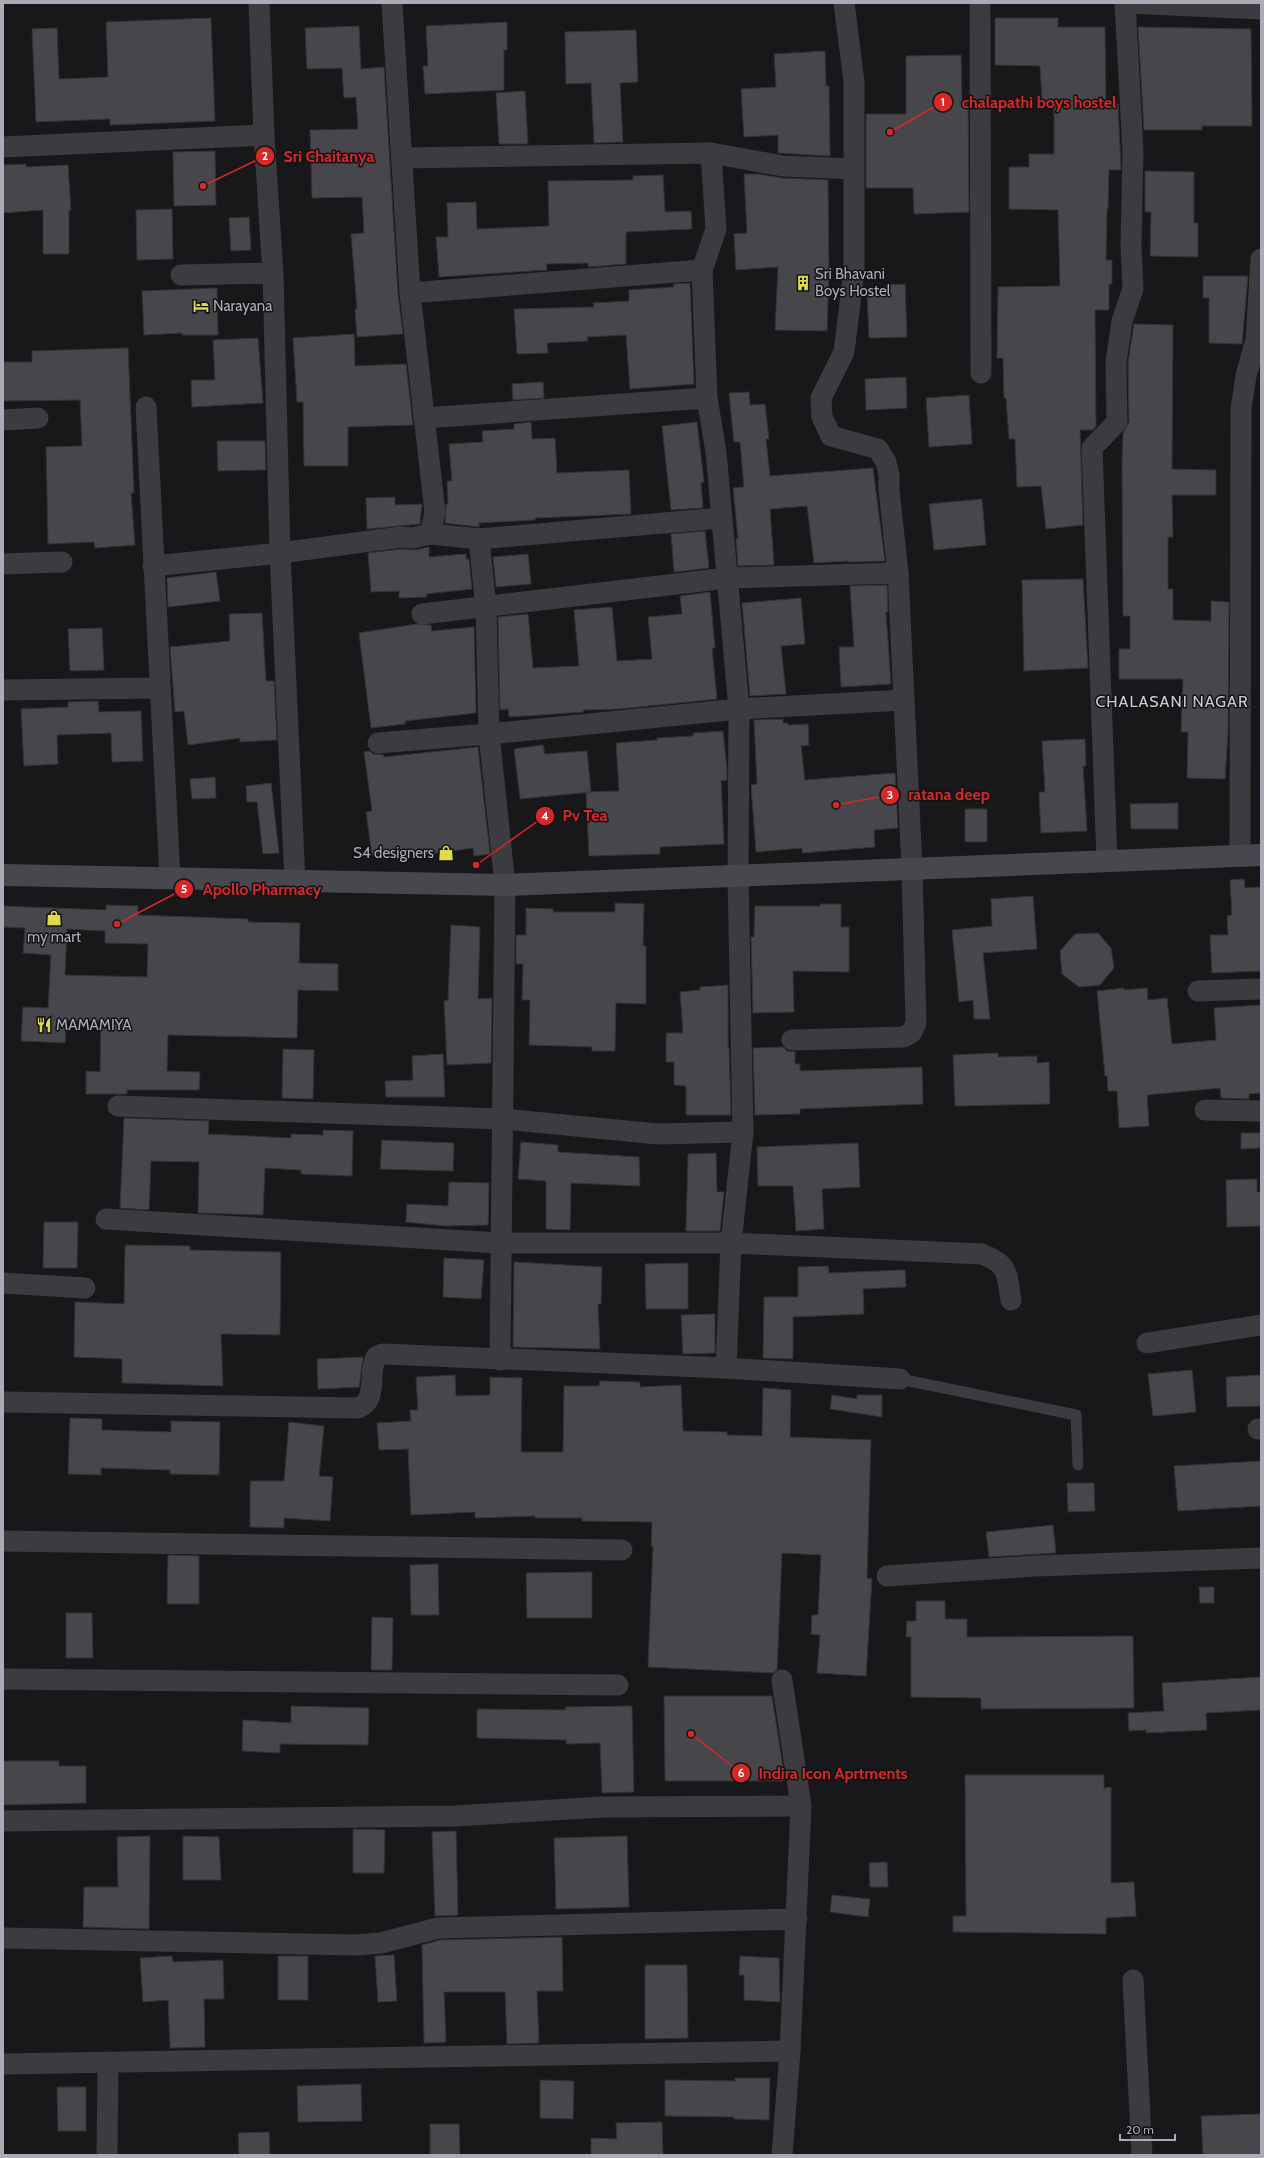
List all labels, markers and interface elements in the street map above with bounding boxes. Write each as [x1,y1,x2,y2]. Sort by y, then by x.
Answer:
callout: chalapathi boys hostel [933,88,1124,116]
text: chalapathi boys hostel [962,93,1116,112]
text: 1 [941,94,945,109]
callout: Sri Chaitanya [255,142,382,170]
text: Sri Chaitanya [284,147,374,166]
text: 2 [262,148,268,163]
place label: Sri Bhavani Boys Hostel [815,265,891,300]
building icon: Sri Bhavani Boys Hostel [794,274,812,292]
hotel icon: Narayana [192,297,210,315]
place label: Narayana [213,297,273,315]
district label: CHALASANI NAGAR [1095,692,1249,711]
callout: ratana deep [880,781,997,809]
text: ratana deep [908,785,990,804]
text: 3 [887,787,893,802]
callout: Pv Tea [535,802,616,830]
text: Pv Tea [563,806,608,825]
text: 4 [541,808,549,823]
place label: S4 designers [353,844,434,862]
shop icon: S4 designers [437,844,455,862]
callout: Apollo Pharmacy [174,875,329,903]
text: Apollo Pharmacy [203,880,322,899]
text: 5 [181,881,187,896]
shop icon: my mart [45,909,63,927]
place label: my mart [27,928,81,946]
restaurant icon: MAMAMIYA [35,1016,53,1034]
place label: MAMAMIYA [56,1016,132,1034]
callout: Indira Icon Aprtments [731,1759,916,1787]
text: Indira Icon Aprtments [758,1764,908,1783]
text: 6 [738,1765,745,1780]
scale bar [1120,2116,1175,2142]
text: 20 m [1126,2122,1154,2137]

